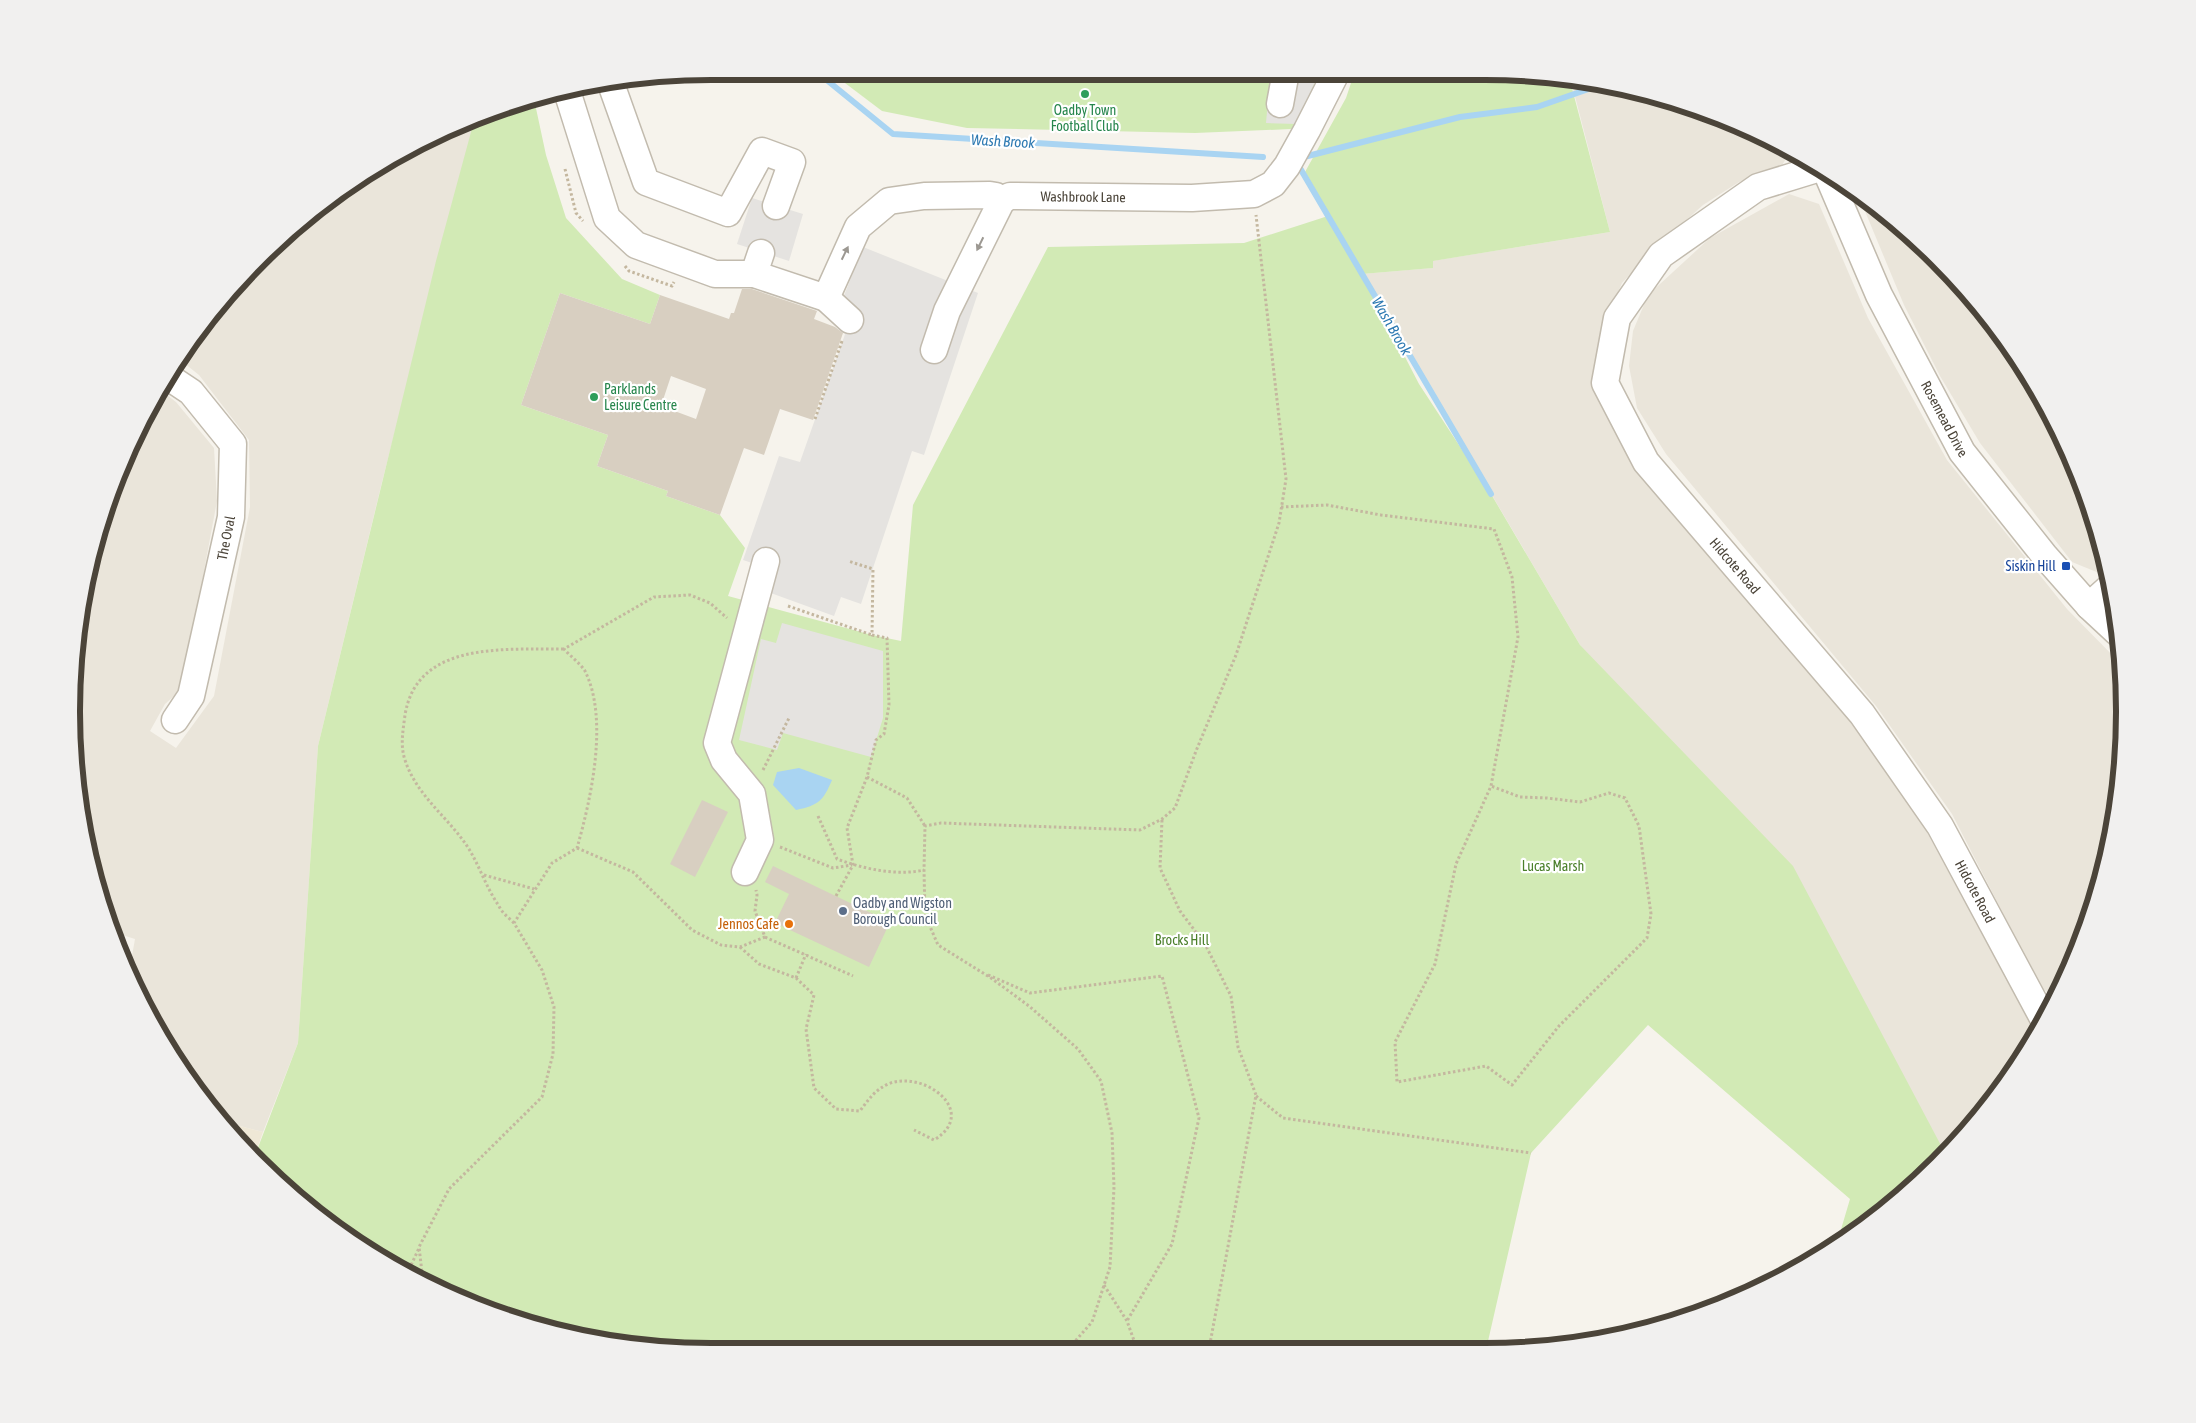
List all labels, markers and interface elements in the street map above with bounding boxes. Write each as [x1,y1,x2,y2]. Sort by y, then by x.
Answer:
marker: Oadby Town Football Club [1079,88,1091,100]
place label: Oadby Town Football Club [1051,102,1120,134]
water label: Wash Brook [971,131,1036,151]
street label: Washbrook Lane [1040,188,1126,205]
one-way arrow [976,237,984,251]
one-way arrow [842,246,850,260]
water label: Wash Brook [1369,294,1416,358]
street label: Rosemead Drive [1918,378,1971,460]
place label: Parklands Leisure Centre [604,381,677,413]
marker: Parklands Leisure Centre [588,391,600,403]
street label: The Oval [214,514,238,562]
street label: Hidcote Road [1707,535,1763,597]
place label: Siskin Hill [2006,558,2056,574]
marker: Siskin Hill [2060,560,2072,572]
street label: Hidcote Road [1952,857,1998,926]
park label: Lucas Marsh [1522,858,1584,874]
place label: Oadby and Wigston Borough Council [853,895,952,927]
marker: Oadby and Wigston Borough Council [837,905,849,917]
place label: Jennos Cafe [718,916,779,932]
marker: Jennos Cafe [783,918,795,930]
park label: Brocks Hill [1155,932,1209,948]

